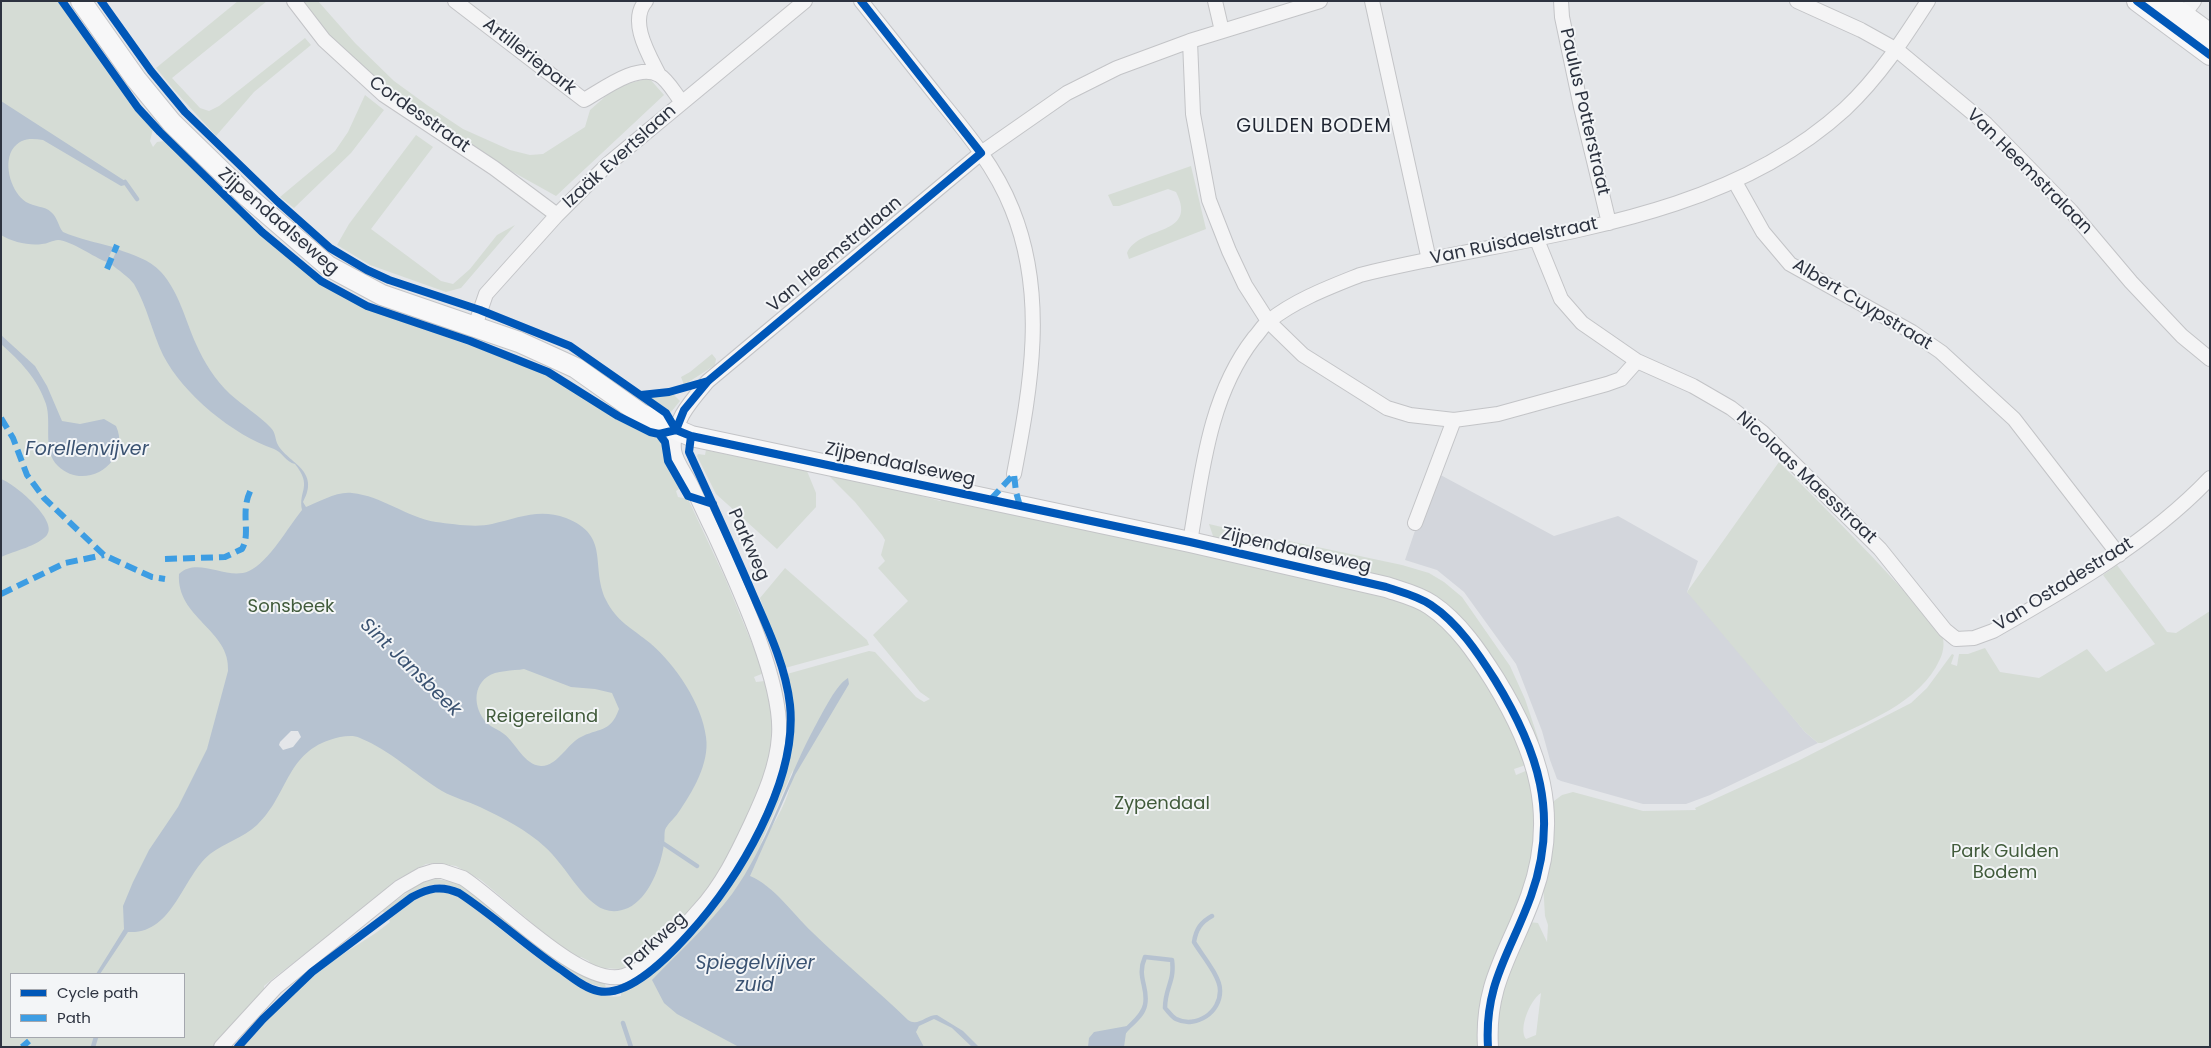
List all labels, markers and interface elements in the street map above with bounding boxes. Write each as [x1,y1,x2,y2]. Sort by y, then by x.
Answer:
street label: Artilleriepark [478,14,580,100]
street label: Paulus Potterstraat [1554,26,1614,198]
street label: Cordesstraat [364,72,474,158]
street label: Izaäk Evertslaan [559,101,681,213]
street label: Van Heemstralaan [1962,105,2096,239]
district label: GULDEN BODEM [1235,116,1393,138]
street label: Zijpendaalseweg [213,164,343,280]
street label: Van Heemstralaan [763,192,907,318]
street label: Van Ruisdaelstraat [1428,214,1600,270]
street label: Albert Cuypstraat [1788,255,1936,355]
street label: Nicolaas Maesstraat [1731,407,1881,549]
water label: Forellenvijver [25,439,149,461]
street label: Zijpendaalseweg [823,439,977,491]
street label: Parkweg [723,506,773,584]
street label: Zijpendaalseweg [1219,523,1373,579]
street label: Van Ostadestraat [1991,533,2137,637]
park label: Sonsbeek [248,596,334,618]
water label: Sint Jansbeek [355,614,465,722]
park label: Reigereiland [486,706,598,728]
park label: Zypendaal [1114,793,1210,815]
park label: Park Gulden Bodem [1951,841,2059,884]
street label: Parkweg [620,908,692,976]
water label: Spiegelvijver zuid [695,953,815,997]
legend [10,973,185,1038]
text: Cycle path [57,982,138,1003]
text: Path [57,1007,91,1028]

